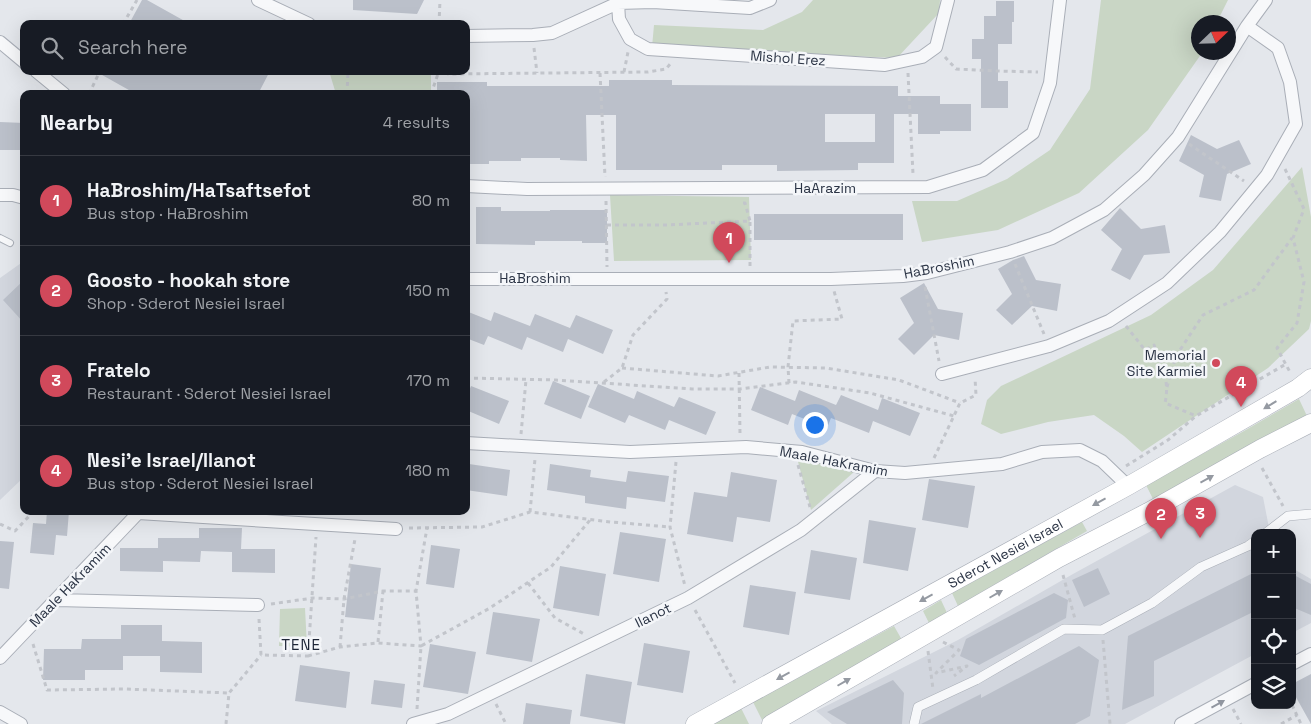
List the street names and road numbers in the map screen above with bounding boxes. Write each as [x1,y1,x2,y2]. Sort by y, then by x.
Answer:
street label: Mishol Erez [750,46,826,70]
street label: HaArazim [794,179,856,197]
street label: HaBroshim [902,251,976,283]
street label: HaBroshim [499,269,571,287]
street label: Maale HaKramim [778,442,890,480]
street label: Sderot Nesiei Israel [945,515,1066,592]
street label: Maale HaKramim [25,539,115,631]
street label: Ilanot [632,599,674,631]

